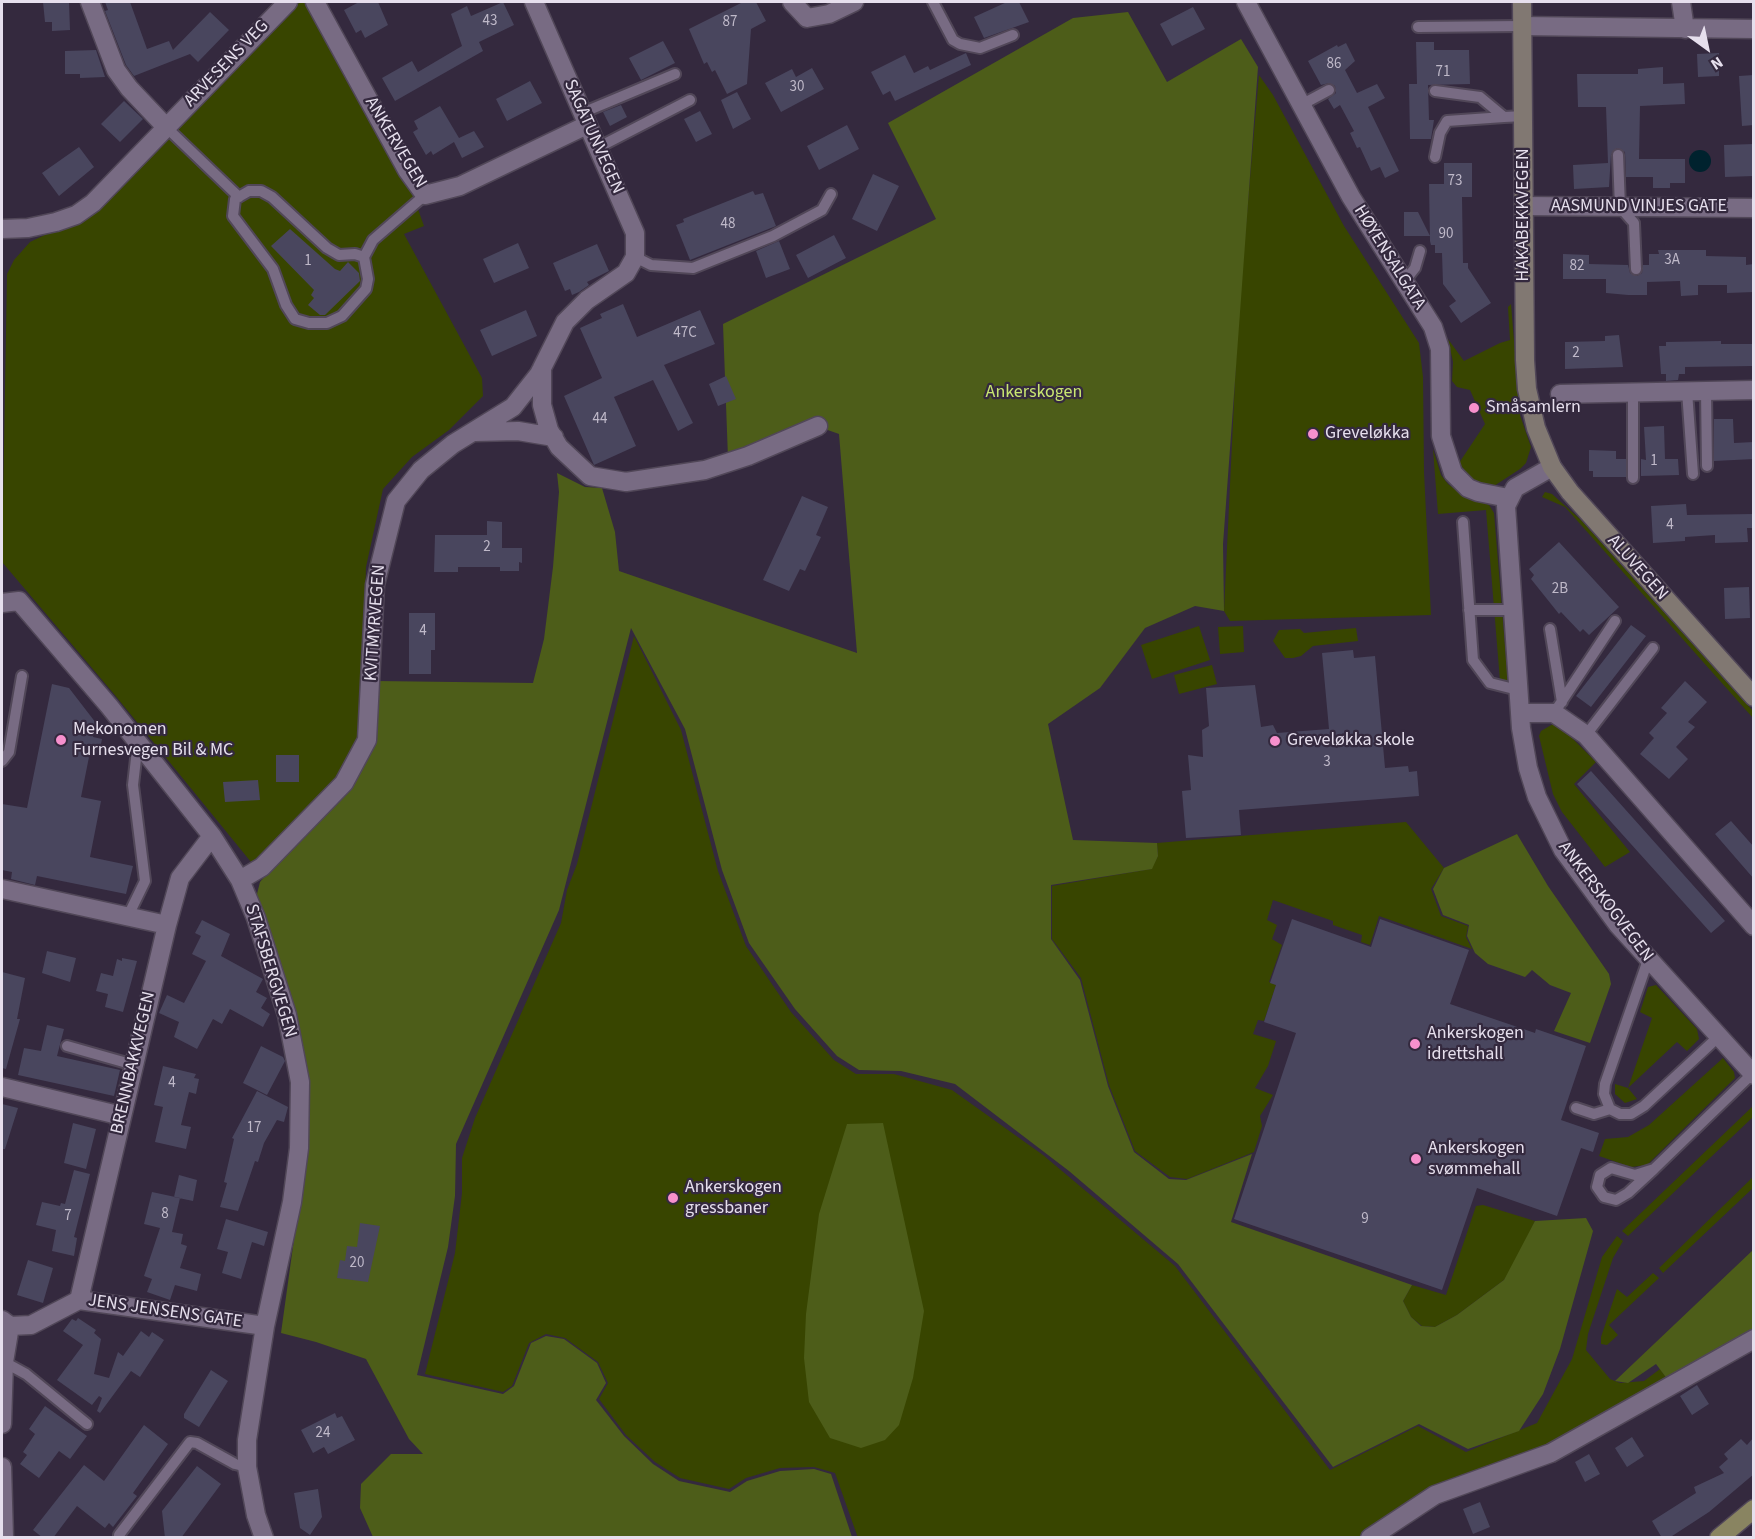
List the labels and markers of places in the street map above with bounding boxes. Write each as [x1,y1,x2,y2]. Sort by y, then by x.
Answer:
place label: Småsamlern [1486,397,1581,419]
marker: Småsamlern [1467,401,1481,415]
place label: Greveløkka [1325,423,1410,445]
marker: Greveløkka [1306,427,1320,441]
place label: Mekonomen Furnesvegen Bil & MC [73,719,233,762]
place label: Greveløkka skole [1287,730,1415,752]
marker: Mekonomen Furnesvegen Bil & MC [54,733,68,747]
marker: Greveløkka skole [1268,734,1282,748]
place label: Ankerskogen idrettshall [1427,1023,1524,1066]
marker: Ankerskogen idrettshall [1408,1037,1422,1051]
place label: Ankerskogen svømmehall [1428,1138,1525,1180]
marker: Ankerskogen svømmehall [1409,1152,1423,1166]
place label: Ankerskogen gressbaner [685,1177,782,1220]
marker: Ankerskogen gressbaner [666,1191,680,1205]

